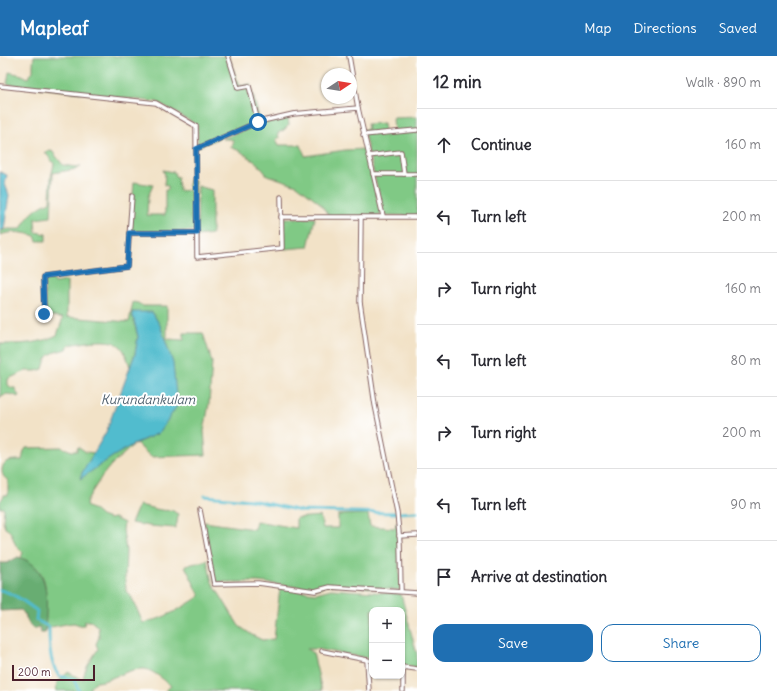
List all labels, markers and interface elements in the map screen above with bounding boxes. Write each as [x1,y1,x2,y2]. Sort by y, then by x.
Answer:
text: Mapleaf [20,16,89,40]
text: Map [584,19,611,37]
text: Directions [633,19,697,37]
text: Saved [719,19,757,37]
north arrow [321,68,357,104]
text: 12 min [433,71,482,93]
text: Walk · 890 m [686,74,761,91]
route start [249,113,267,131]
icon: ahead [433,134,455,156]
text: Continue [471,135,532,154]
text: 160 m [725,136,761,153]
icon: left [433,206,455,228]
text: Turn left [471,207,526,226]
text: 200 m [722,208,761,225]
icon: right [433,278,455,300]
text: Turn right [471,279,536,298]
text: 160 m [725,280,761,297]
route end [35,305,53,323]
icon: left [433,350,455,372]
text: Turn left [471,351,526,370]
text: 80 m [730,352,761,369]
water label: Kurundankulam [101,391,196,408]
icon: right [433,422,455,444]
text: Turn right [471,423,536,442]
text: 200 m [722,424,761,441]
icon: left [433,494,455,516]
text: Turn left [471,495,526,514]
text: 90 m [730,496,761,513]
icon: arrive [433,566,455,588]
text: Arrive at destination [471,567,607,586]
map controls [369,607,405,679]
button: + [369,607,405,643]
button: Save [433,624,593,662]
button: Share [601,624,761,662]
button: − [369,643,405,679]
scale bar [12,663,95,682]
text: 200 m [18,665,51,679]

